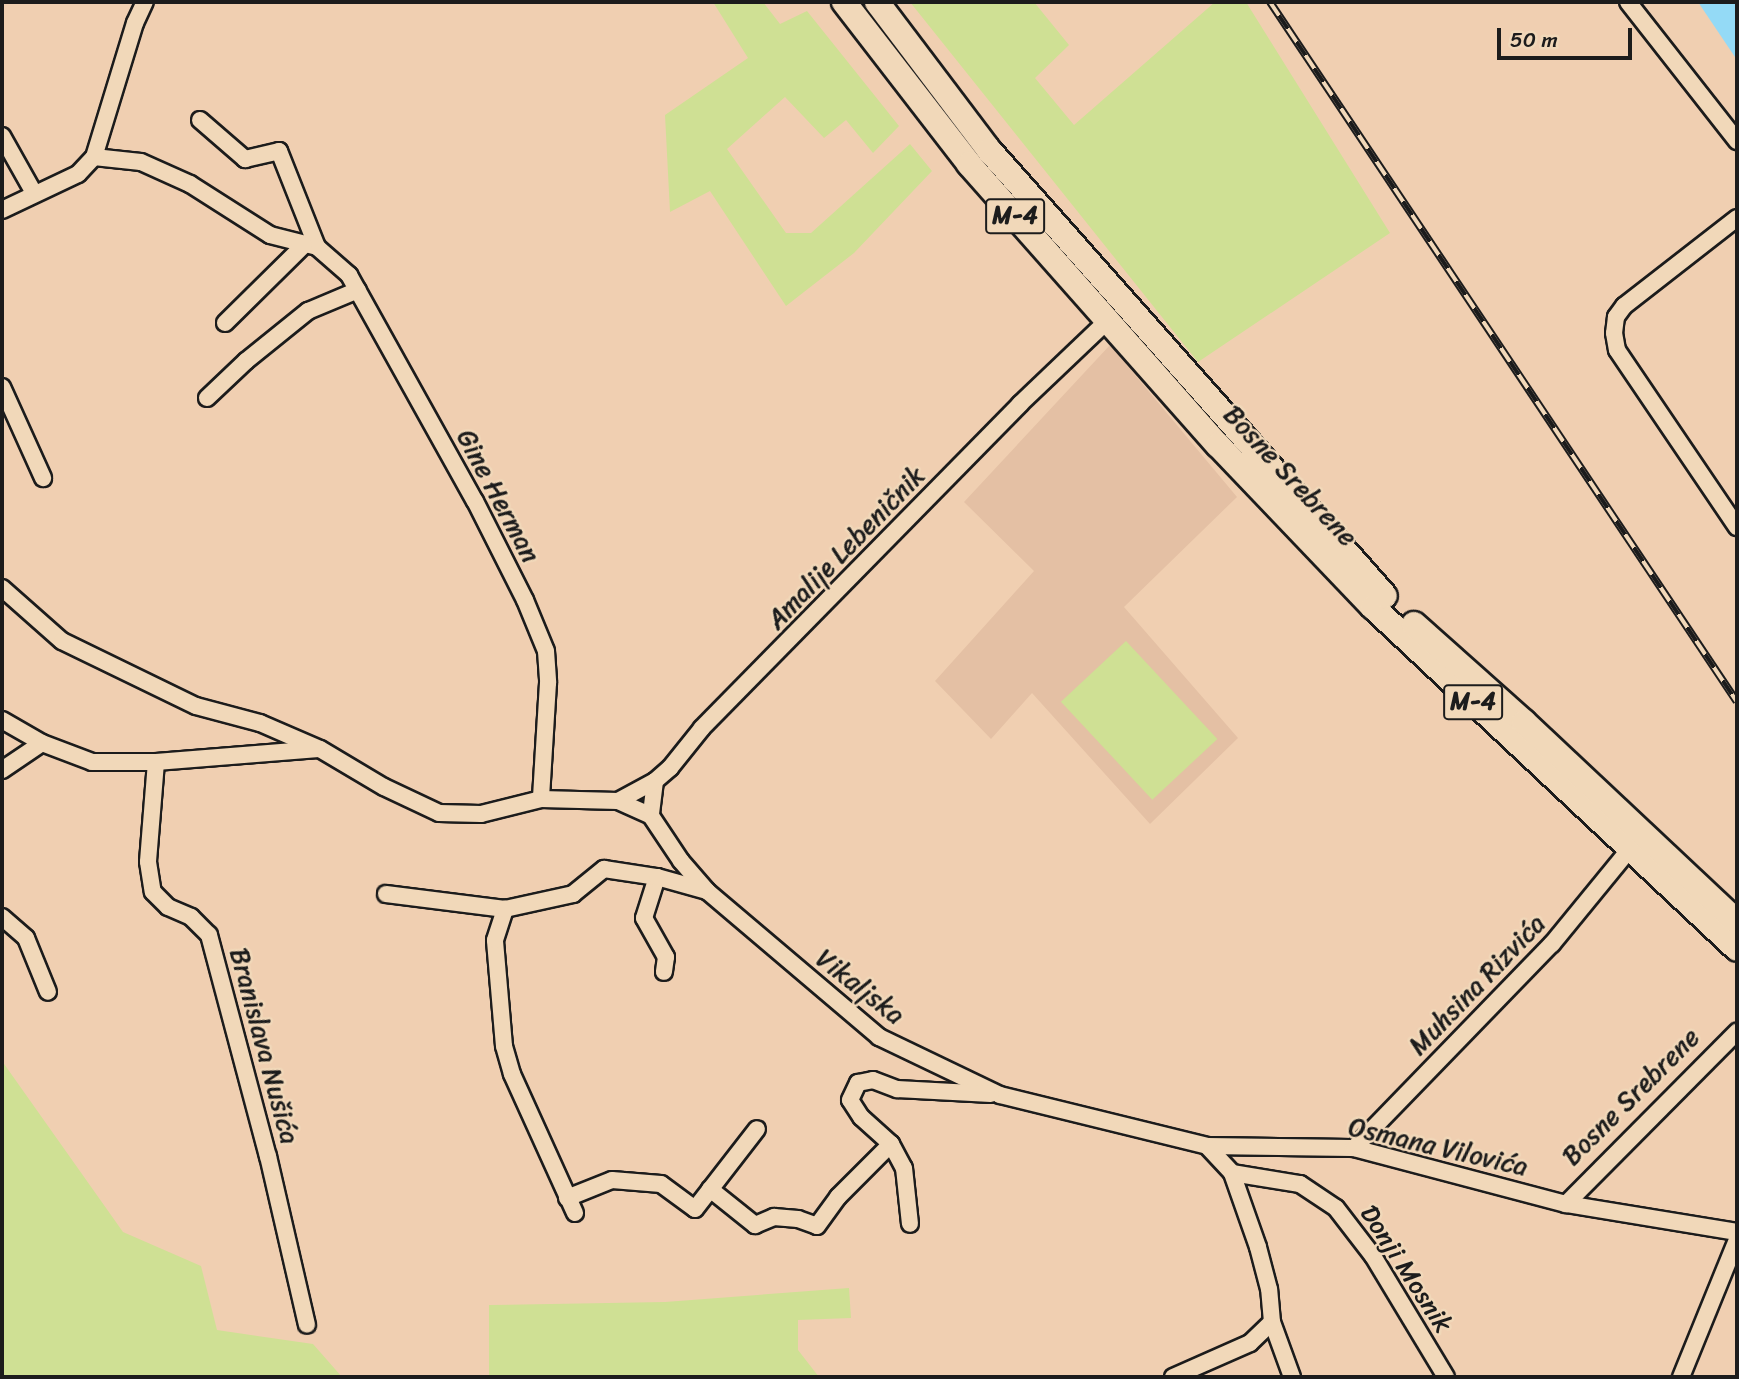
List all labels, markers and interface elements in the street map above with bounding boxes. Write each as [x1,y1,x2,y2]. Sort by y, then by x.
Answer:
scale bar [1501,14,1636,58]
text: 50 m [1510,21,1558,59]
road number: M-4 [984,196,1046,236]
street label: Bosne Srebrene [1217,399,1363,553]
street label: Gine Herman [450,424,546,568]
street label: Amalije Lebeničnik [761,460,931,636]
road number: M-4 [1442,682,1504,722]
street label: Muhsina Rizvića [1402,909,1552,1061]
street label: Vikaljska [810,943,910,1031]
street label: Branislava Nušića [223,945,305,1147]
street label: Bosne Srebrene [1556,1022,1706,1172]
street label: Osmana Vilovića [1345,1111,1531,1183]
street label: Donji Mosnik [1353,1199,1459,1339]

